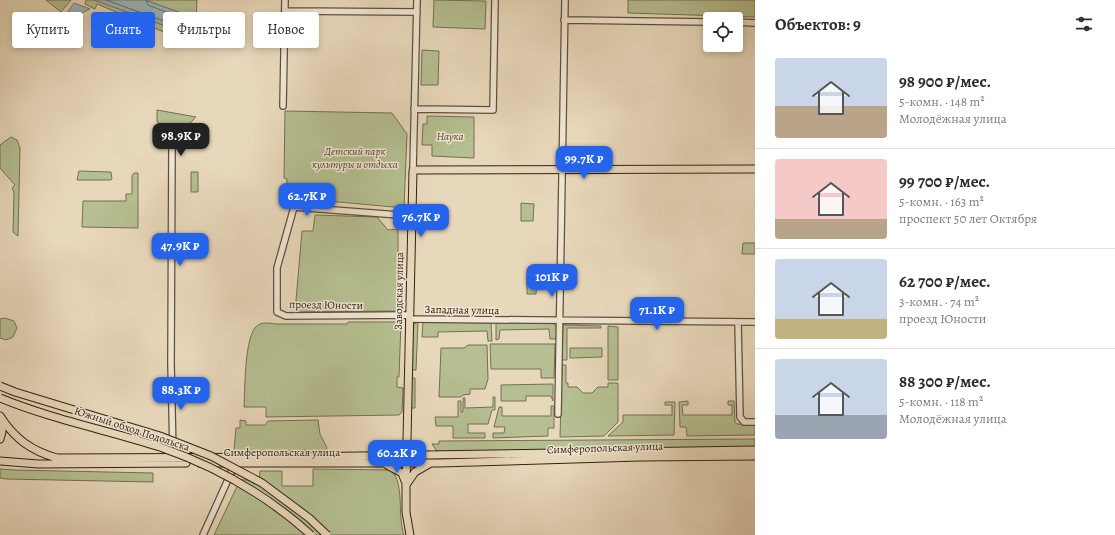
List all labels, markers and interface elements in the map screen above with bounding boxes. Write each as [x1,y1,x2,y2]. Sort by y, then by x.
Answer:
chip: Купить [12,12,83,48]
chip: Снять [91,12,155,48]
chip: Фильтры [163,12,245,48]
chip: Новое [253,12,319,48]
map controls [703,12,743,52]
button: locate [703,12,743,52]
text: Объектов: 9 [775,13,861,36]
icon: filters [1073,13,1095,35]
text: 98 900 ₽/мес. [899,70,991,93]
icon: home [807,74,855,122]
text: 5-комн. · 148 m² [899,93,985,110]
text: Молодёжная улица [899,110,1007,127]
pin: 98.9K ₽ [144,123,218,157]
text: 98.9K ₽ [161,127,201,144]
park label: Наука [436,129,464,144]
park label: Детский парк культуры и отдыха [312,144,398,172]
pin: 99.7K ₽ [547,146,621,180]
text: 99.7K ₽ [565,150,603,167]
text: 99 700 ₽/мес. [899,170,990,193]
icon: home [807,175,855,223]
pin: 62.7K ₽ [270,183,344,217]
text: 62.7K ₽ [288,187,326,204]
text: 5-комн. · 163 m² [899,193,984,210]
pin: 76.7K ₽ [384,204,458,238]
text: 76.7K ₽ [402,208,440,225]
text: проспект 50 лет Октября [899,210,1037,227]
pin: 47.9K ₽ [143,233,217,267]
text: 47.9K ₽ [161,237,199,254]
street label: Заводская улица [391,251,407,330]
pin: 101K ₽ [519,264,585,298]
text: 101K ₽ [535,268,569,285]
text: 62 700 ₽/мес. [899,270,991,293]
icon: home [807,275,855,323]
text: 3-комн. · 74 m² [899,293,979,310]
street label: проезд Юности [289,297,363,313]
pin: 71.1K ₽ [620,297,694,331]
text: 71.1K ₽ [639,301,675,318]
street label: Западная улица [425,302,500,318]
text: проезд Юности [899,310,986,327]
text: 88 300 ₽/мес. [899,370,991,393]
icon: home [807,375,855,423]
pin: 88.3K ₽ [144,377,218,411]
text: 88.3K ₽ [161,381,201,398]
text: 5-комн. · 118 m² [899,393,983,410]
street label: Южный обход Подольска [72,403,193,455]
text: Молодёжная улица [899,410,1007,427]
street label: Симферопольская улица [547,438,664,458]
pin: 60.2K ₽ [360,440,434,474]
text: 60.2K ₽ [377,444,417,461]
street label: Симферопольская улица [224,445,341,460]

